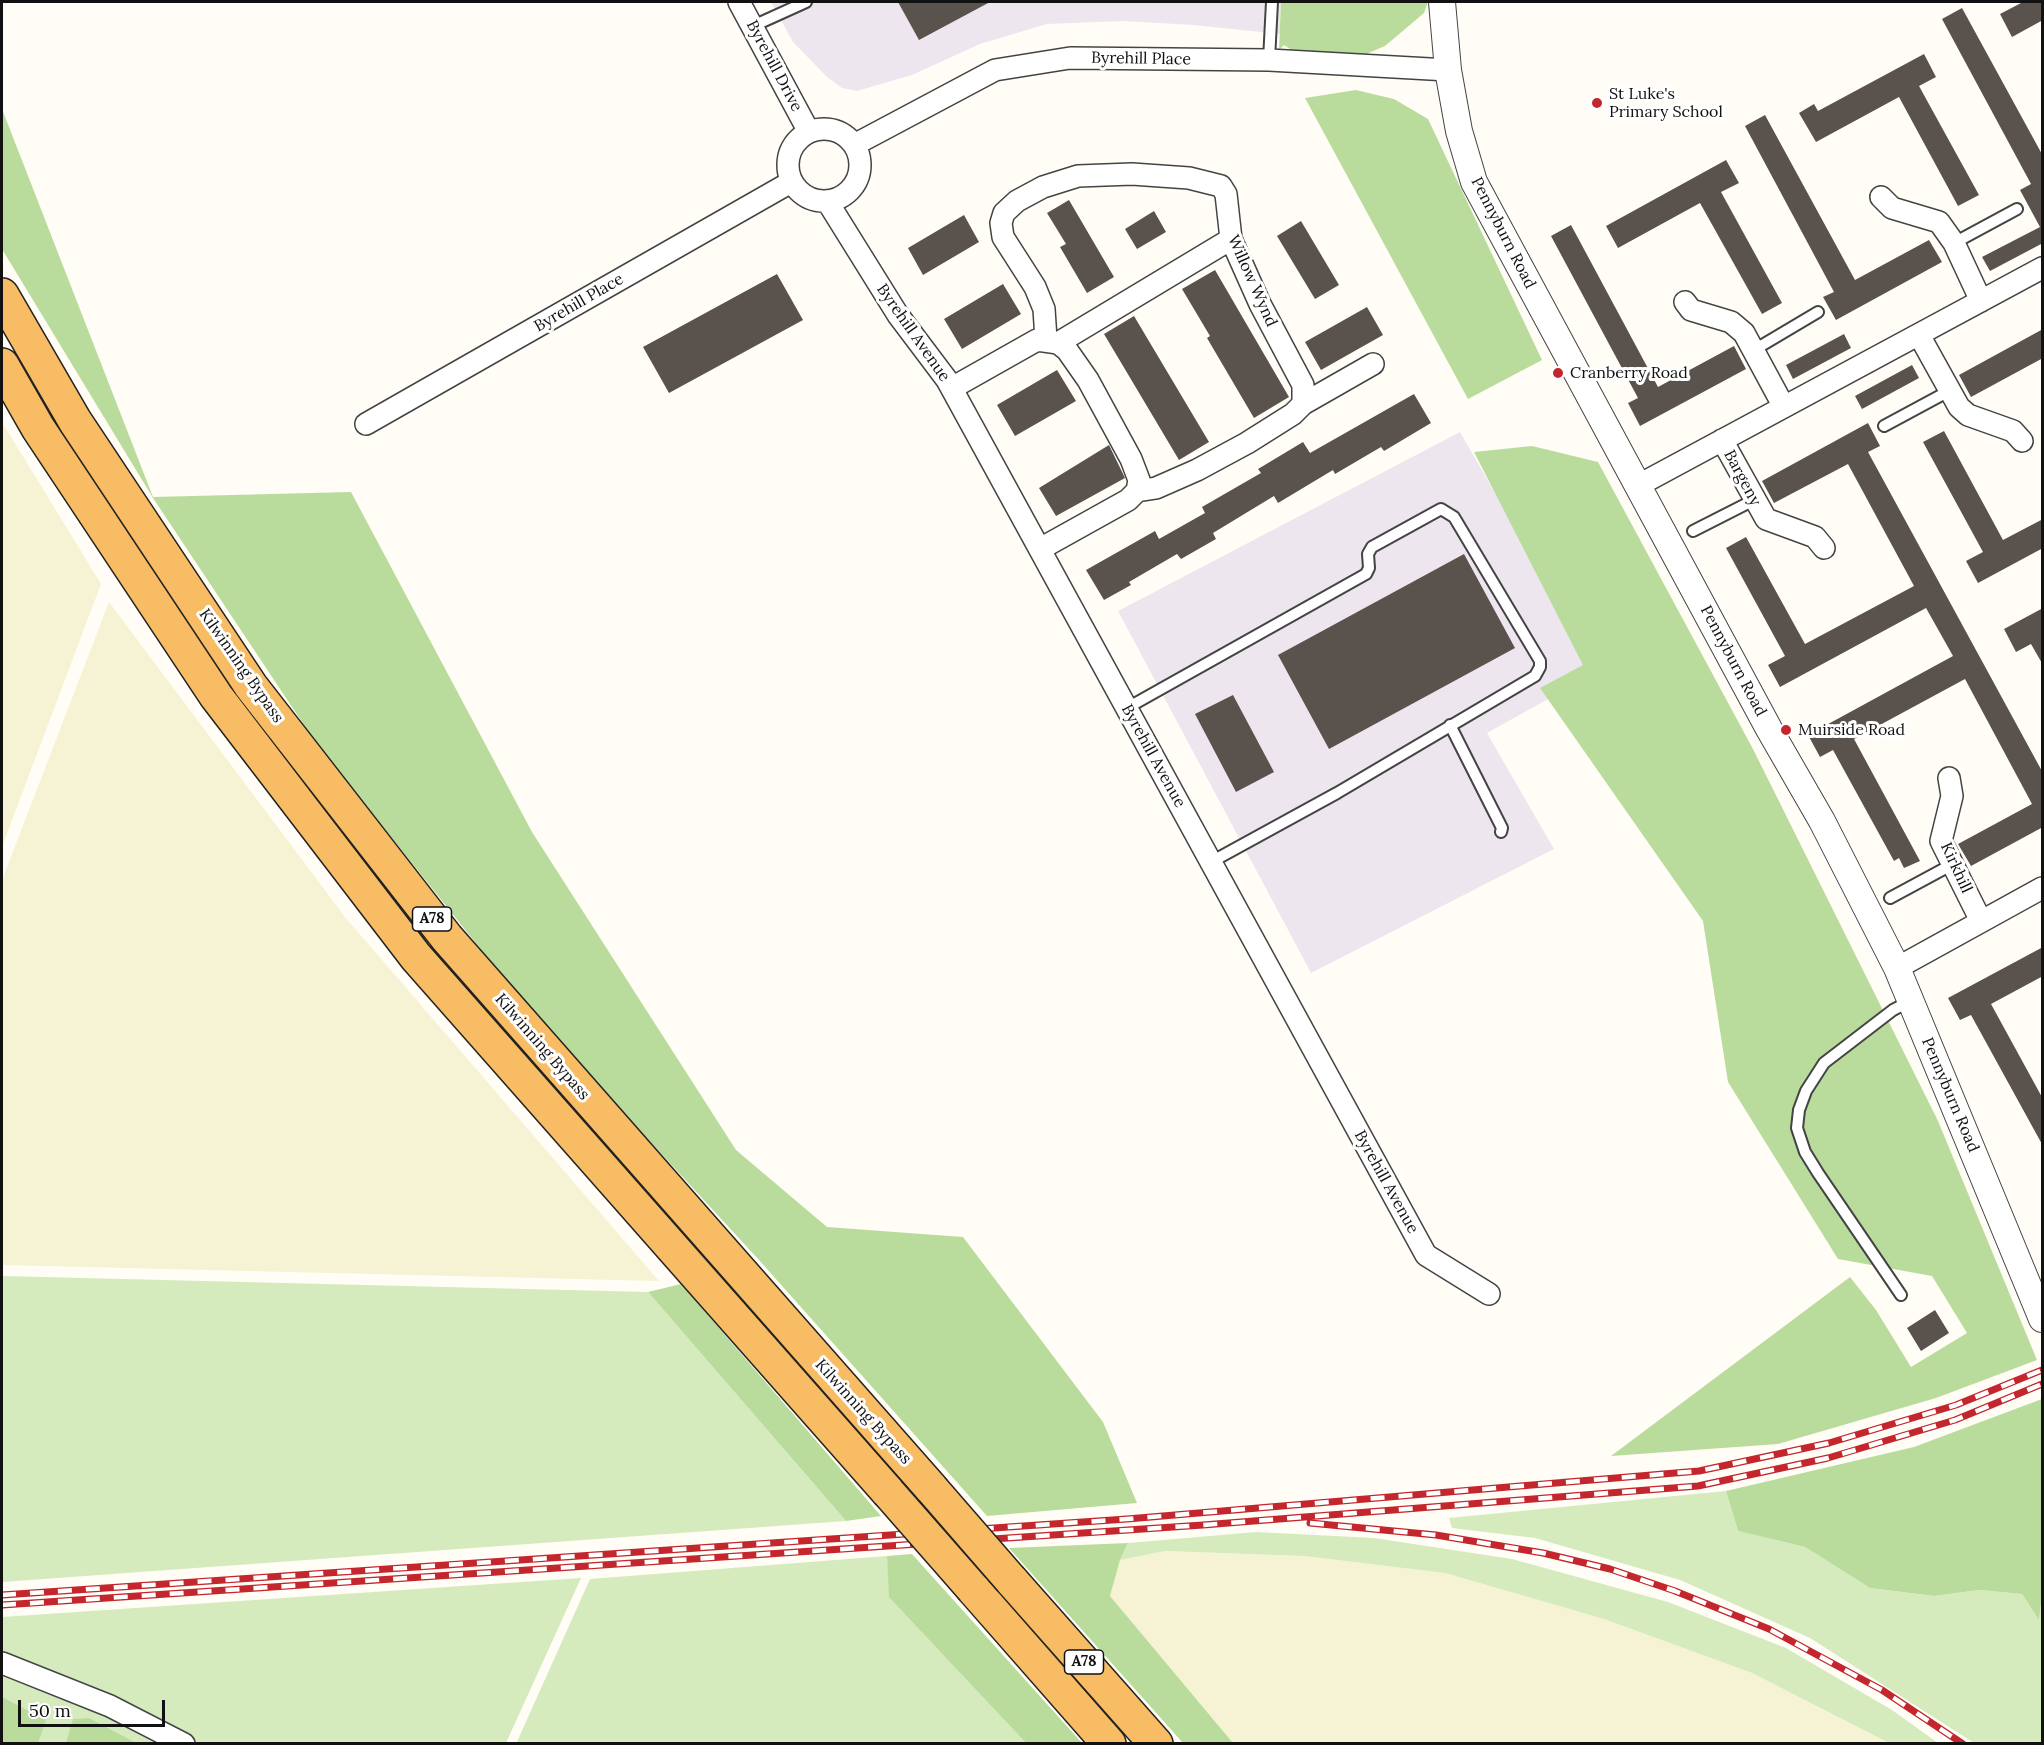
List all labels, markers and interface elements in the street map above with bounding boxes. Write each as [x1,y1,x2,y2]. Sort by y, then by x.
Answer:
street label: Byrehill Drive [742,17,806,115]
street label: Byrehill Place [1091,49,1191,69]
place label: St Luke's Primary School [1609,84,1723,122]
marker: St Luke's Primary School [1590,96,1604,110]
street label: Pennyburn Road [1467,174,1539,292]
street label: Willow Wynd [1223,232,1281,330]
street label: Byrehill Place [531,270,627,336]
street label: Byrehill Avenue [872,280,954,386]
place label: Cranberry Road [1570,363,1688,383]
marker: Cranberry Road [1551,366,1565,380]
street label: Bargeny [1719,447,1765,509]
street label: Pennyburn Road [1696,602,1770,720]
street label: Kilwinning Bypass [195,605,287,727]
street label: Byrehill Avenue [1117,701,1189,811]
place label: Muirside Road [1798,720,1905,740]
marker: Muirside Road [1779,723,1793,737]
street label: Kirkhill [1936,840,1976,896]
road number: A78 [412,907,452,931]
street label: Kilwinning Bypass [491,990,593,1104]
street label: Pennyburn Road [1917,1035,1983,1155]
street label: Byrehill Avenue [1350,1127,1422,1237]
street label: Kilwinning Bypass [811,1356,915,1468]
road number: A78 [1064,1650,1104,1674]
scale bar [21,1688,168,1726]
text: 50 m [29,1699,71,1722]

